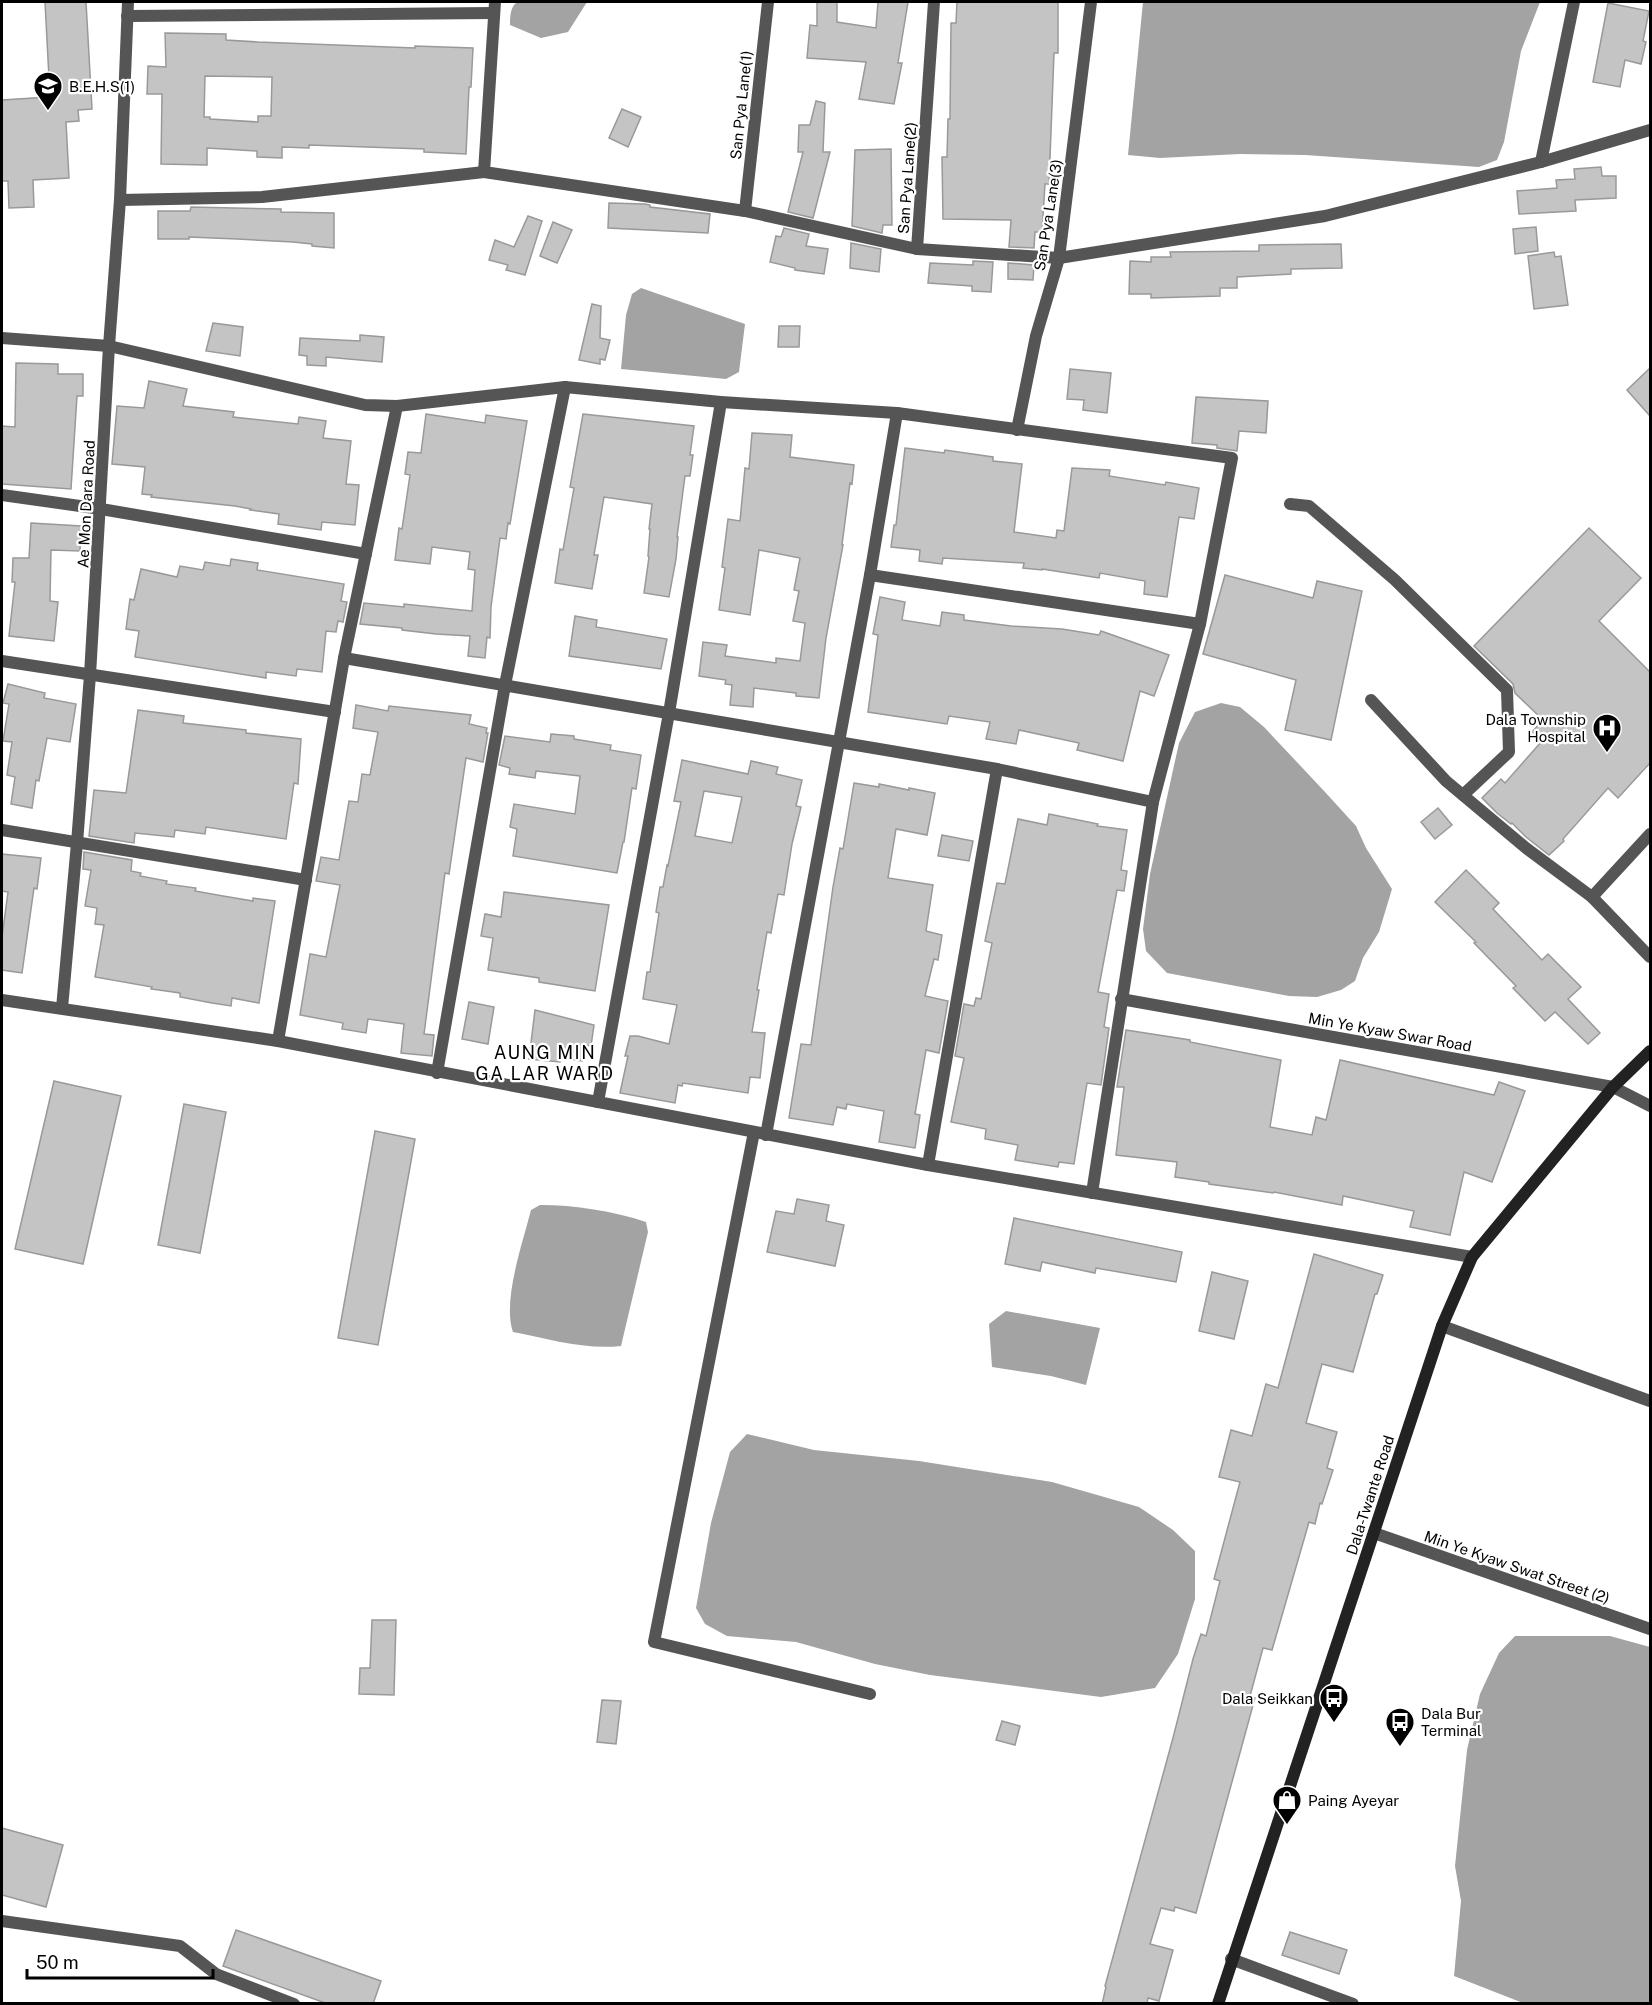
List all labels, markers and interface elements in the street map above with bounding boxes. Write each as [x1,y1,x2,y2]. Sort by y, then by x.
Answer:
street label: San Pya Lane(1) [727,50,755,160]
school or university icon: B.E.H.S(1) [32,70,64,112]
place label: B.E.H.S(1) [69,78,135,95]
street label: San Pya Lane(2) [895,121,919,235]
street label: San Pya Lane(3) [1031,158,1065,272]
street label: Ae Mon Dara Road [74,440,98,568]
place label: Dala Township Hospital [1485,711,1586,745]
hospital icon: Dala Township Hospital [1591,712,1623,754]
street label: Min Ye Kyaw Swar Road [1307,1009,1473,1055]
district label: AUNG MIN GA LAR WARD [475,1042,615,1084]
street label: Dala-Twante Road [1343,1433,1397,1557]
street label: Min Ye Kyaw Swat Street (2) [1422,1527,1612,1607]
bus stop icon: Dala Seikkan [1318,1682,1350,1724]
place label: Dala Seikkan [1222,1690,1313,1707]
place label: Dala Bur Terminal [1421,1705,1481,1739]
bus stop icon: Dala Bur Terminal [1384,1706,1416,1748]
shop icon: Paing Ayeyar [1271,1784,1303,1826]
place label: Paing Ayeyar [1308,1792,1399,1809]
scale bar [27,1942,213,1980]
text: 50 m [36,1952,79,1973]

